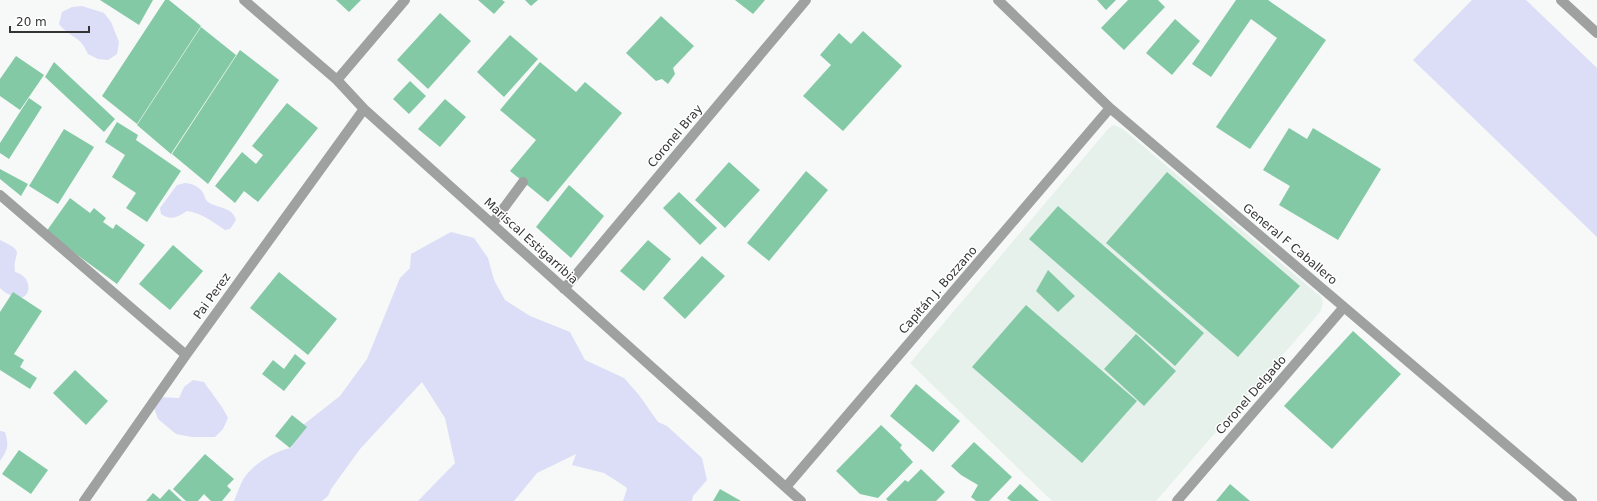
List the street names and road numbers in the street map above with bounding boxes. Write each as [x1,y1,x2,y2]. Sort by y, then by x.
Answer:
street label: Coronel Bray [645,102,705,170]
street label: Mariscal Estigarribia [481,195,581,287]
street label: General F Caballero [1240,201,1340,287]
street label: Capitán J. Bozzano [896,243,980,337]
street label: Pai Perez [191,270,233,322]
street label: Coronel Delgado [1213,353,1289,437]

